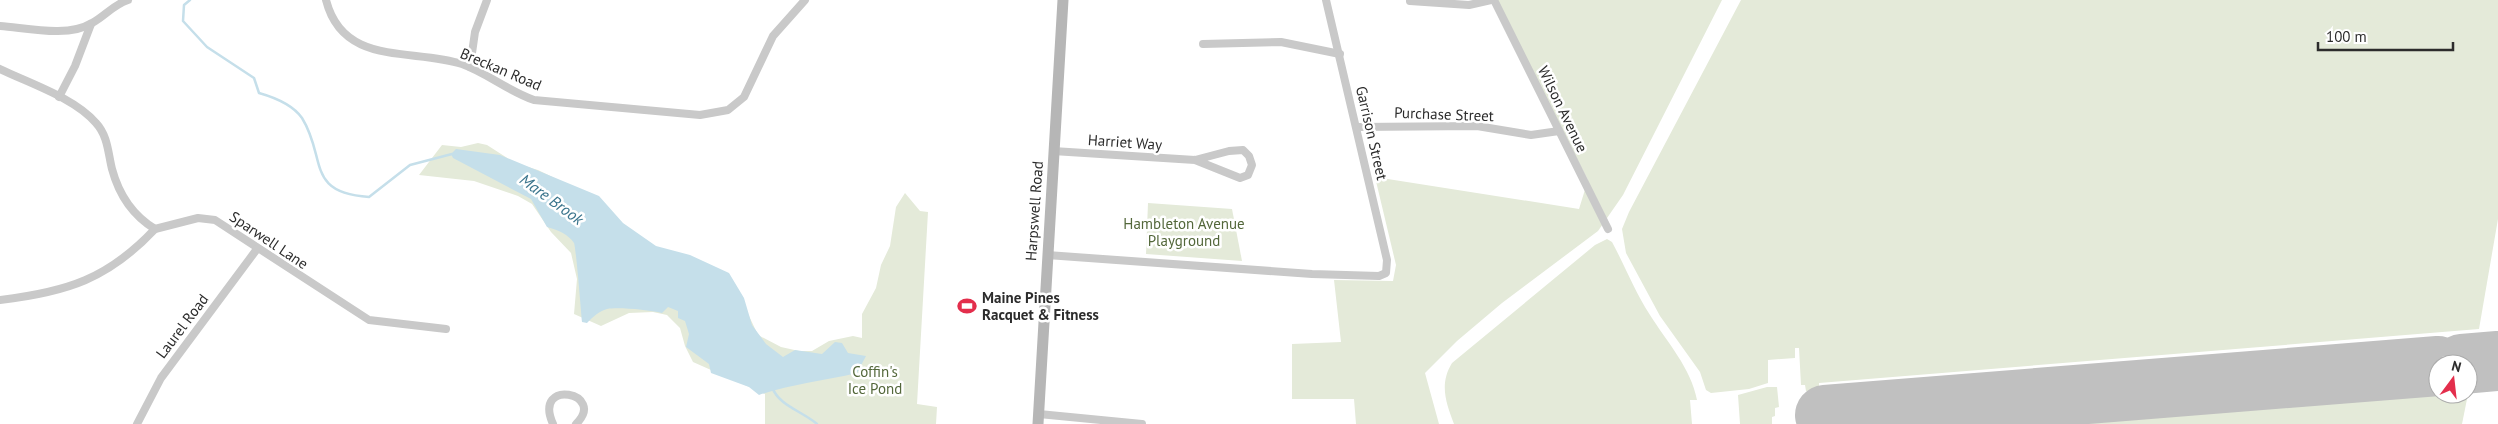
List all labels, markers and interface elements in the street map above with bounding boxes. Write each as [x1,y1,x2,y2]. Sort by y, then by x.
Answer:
scale bar [2318,20,2453,52]
text: 100 m [2326,27,2367,46]
street label: Breckan Road [457,43,545,95]
street label: Wilson Avenue [1534,63,1592,155]
street label: Garrison Street [1352,84,1392,182]
street label: Purchase Street [1394,103,1494,125]
street label: Harriet Way [1087,130,1163,154]
street label: Harpswell Road [1021,160,1047,262]
water label: Mare Brook [516,169,588,229]
street label: Sparwell Lane [226,207,312,273]
park label: Hambleton Avenue Playground [1123,214,1245,250]
place label: Maine Pines Racquet & Fitness [982,288,1099,324]
street label: Laurel Road [152,290,212,362]
sports icon: Maine Pines Racquet & Fitness [956,295,978,317]
north arrow [2428,354,2478,404]
text: N [2450,357,2463,376]
park label: Coffin's Ice Pond [848,362,902,398]

